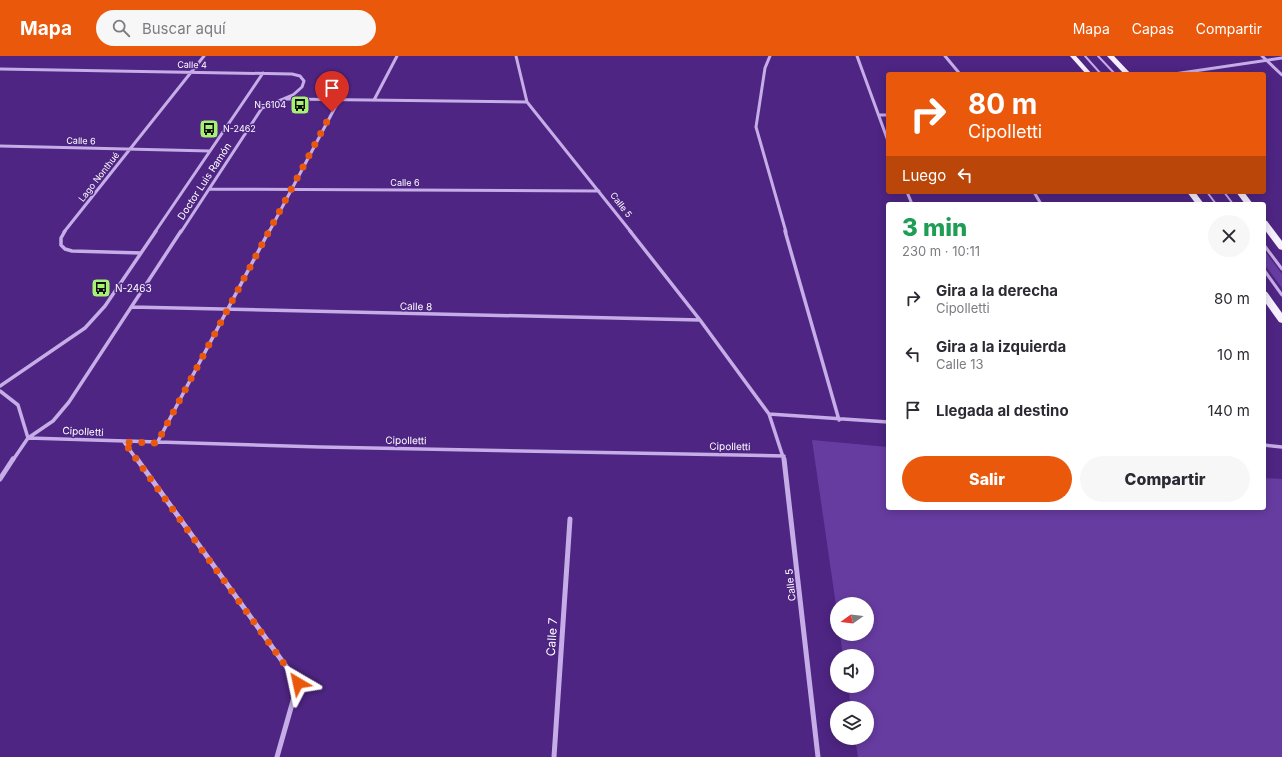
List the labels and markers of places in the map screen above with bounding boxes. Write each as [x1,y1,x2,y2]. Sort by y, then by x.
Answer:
pin [315,71,349,112]
bus stop icon: N-6104 [289,94,311,116]
place label: N-6104 [254,99,286,110]
bus stop icon: N-2462 [198,118,220,140]
place label: N-2462 [223,123,256,134]
bus stop icon: N-2463 [90,277,112,299]
place label: N-2463 [115,282,152,294]

